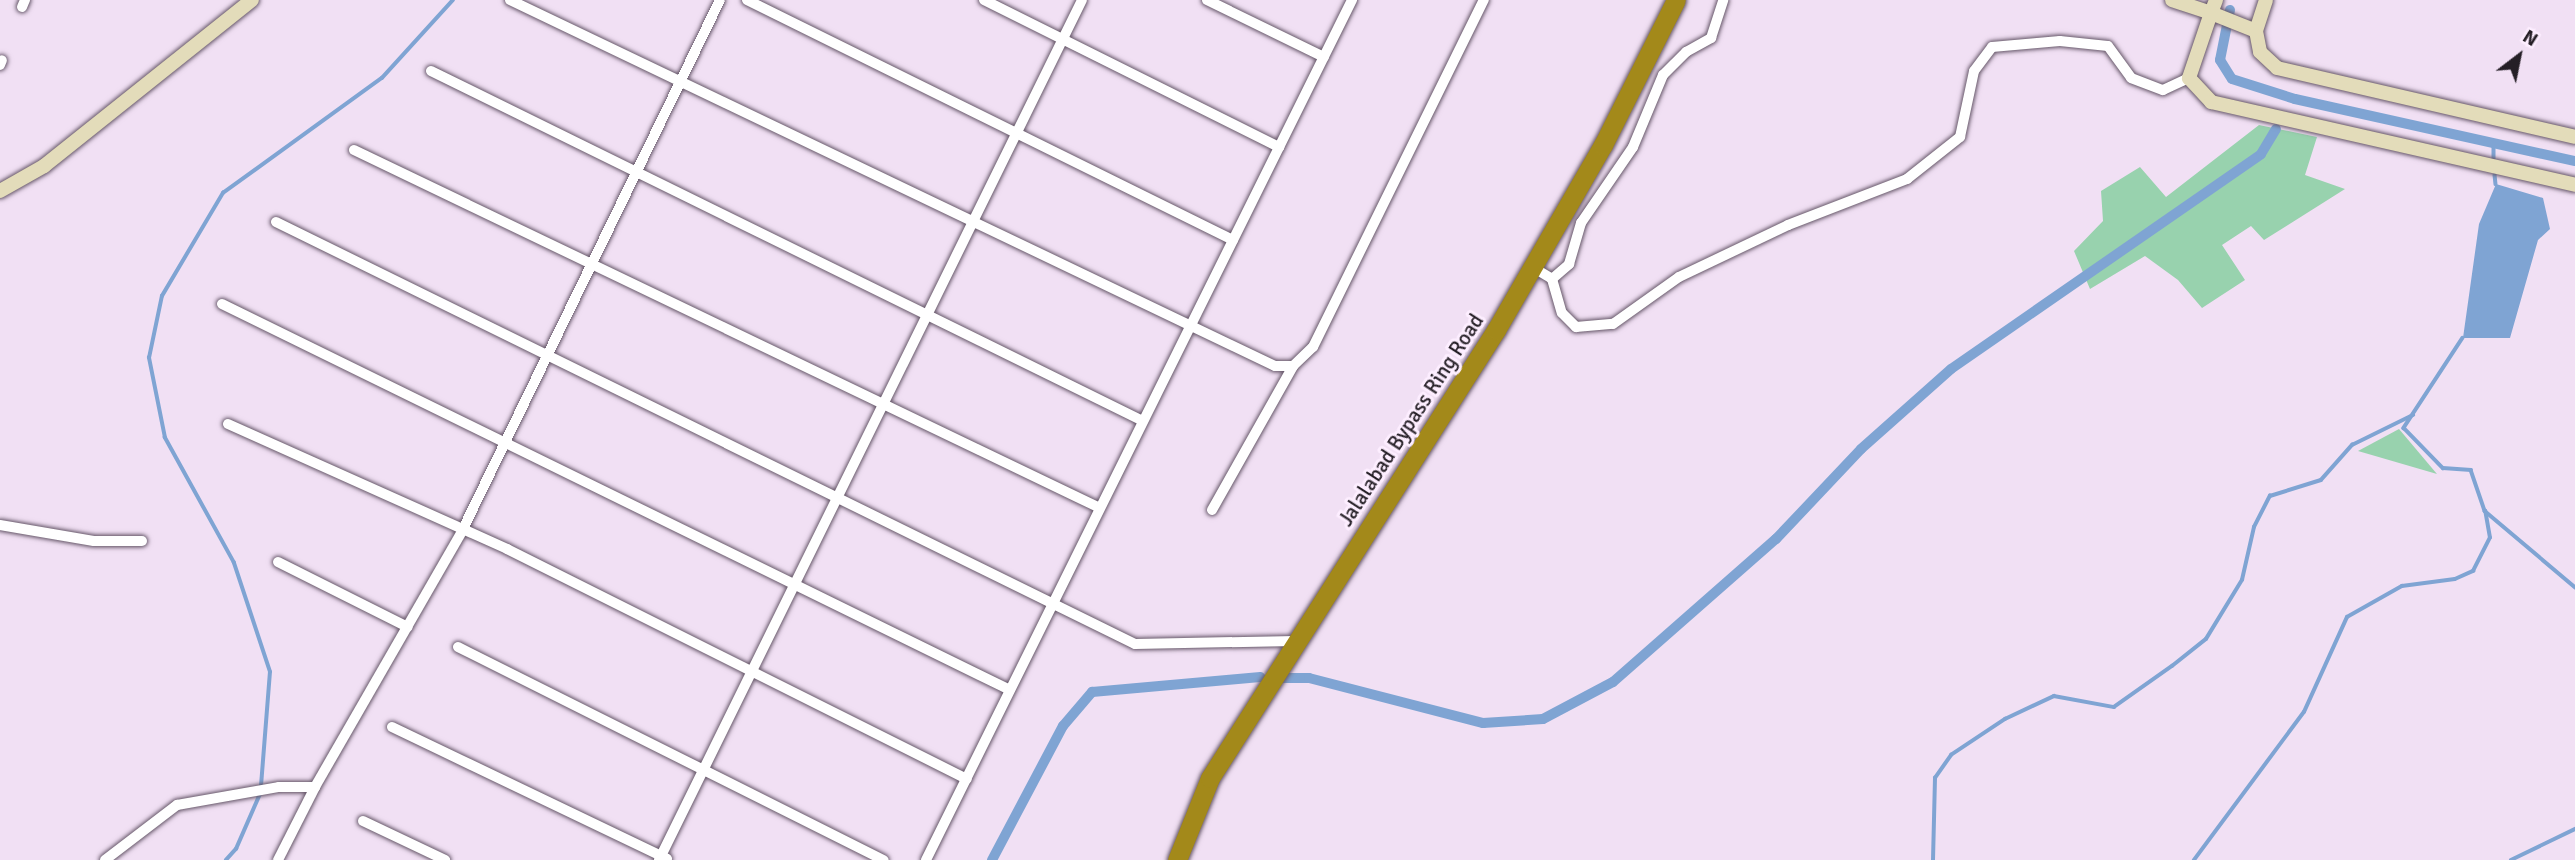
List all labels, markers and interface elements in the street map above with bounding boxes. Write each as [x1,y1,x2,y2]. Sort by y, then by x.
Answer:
north arrow [2484,21,2554,91]
text: N [2518,25,2542,52]
street label: Jalalabad Bypass Ring Road [1333,309,1489,531]

